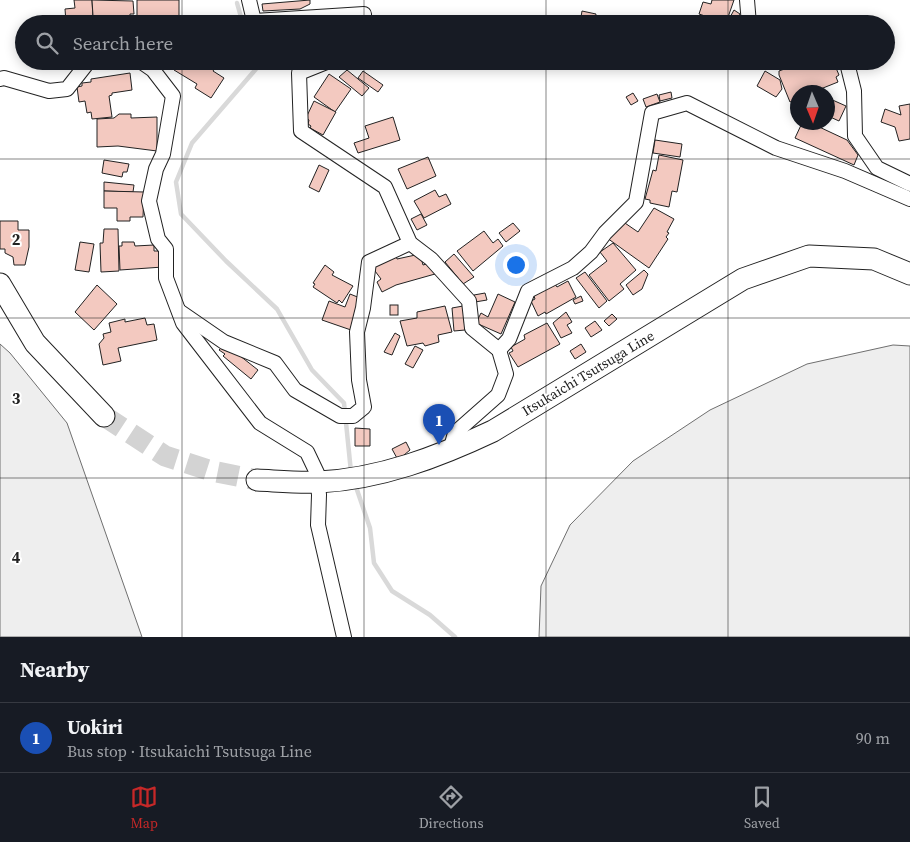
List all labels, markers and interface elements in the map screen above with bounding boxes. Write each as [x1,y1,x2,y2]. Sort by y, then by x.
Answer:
search box [15,15,895,70]
icon: search [33,29,61,57]
text: Search here [73,30,173,56]
north arrow [790,85,835,130]
text: 2 [12,228,21,250]
your location [503,252,529,278]
street label: Itsukaichi Tsutsuga Line [518,325,658,421]
text: 3 [12,387,21,409]
pin: 1 [423,404,455,445]
text: 4 [12,546,21,568]
text: Nearby [20,655,90,684]
text: Uokiri [67,714,123,740]
text: 1 [32,727,40,749]
text: 90 m [856,727,890,749]
text: Bus stop · Itsukaichi Tsutsuga Line [67,740,312,762]
tab: Map [130,783,158,833]
tab: Directions [419,783,483,833]
tab: Saved [744,783,780,833]

